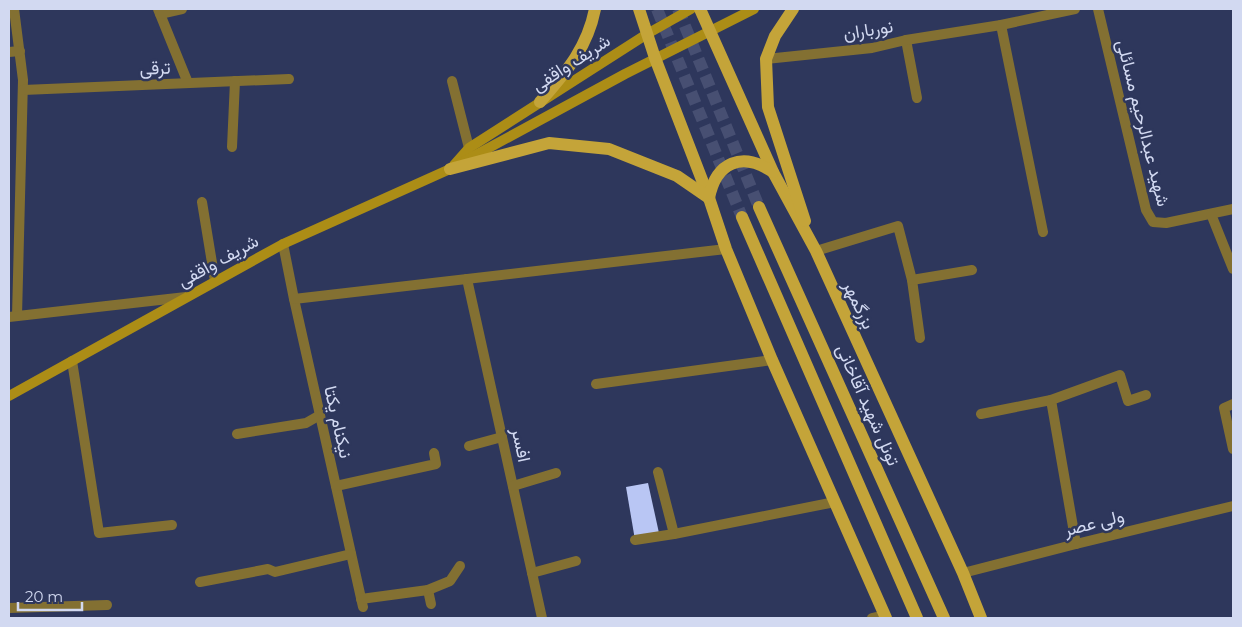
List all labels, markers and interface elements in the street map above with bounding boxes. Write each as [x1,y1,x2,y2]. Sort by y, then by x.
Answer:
street label: نورباران [842,15,894,45]
street label: شریف واقفی [528,29,614,97]
street label: شهید عبدالرحیم مسائلی [1111,37,1174,209]
street label: ترقی [139,56,171,80]
street label: شریف واقفی [174,230,262,292]
street label: بزرگمهر [838,276,880,333]
street label: تونل شهید آقاخانی [831,341,905,469]
street label: نیکنام یکتا [318,384,357,460]
street label: افسر [506,425,535,464]
street label: ولی عصر [1061,505,1126,541]
scale bar [18,580,81,612]
text: 20 m [25,587,63,606]

